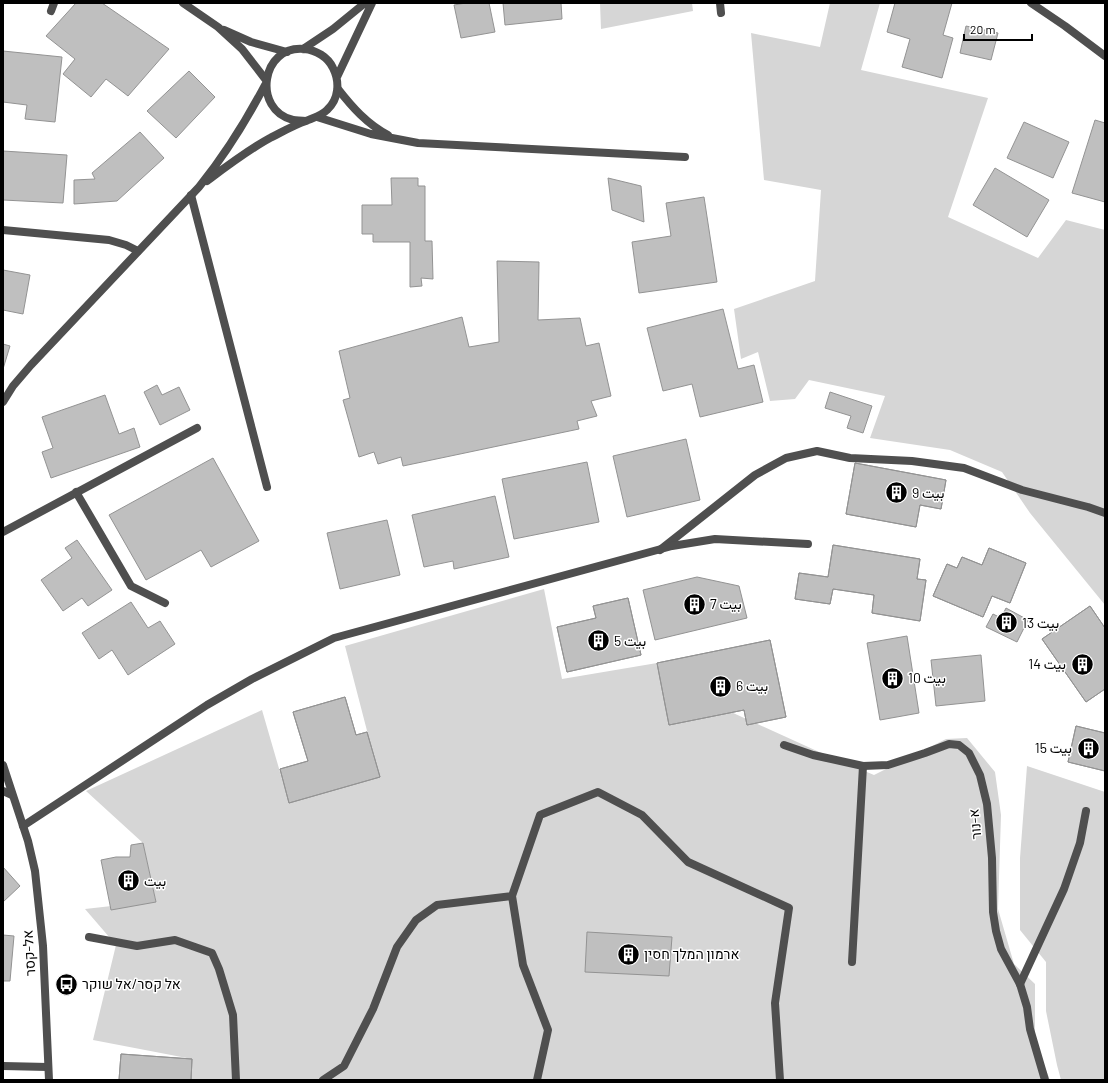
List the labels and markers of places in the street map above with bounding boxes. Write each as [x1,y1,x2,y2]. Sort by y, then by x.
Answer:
building icon: بيت 9 [884,480,910,506]
place label: بيت 9 [912,484,944,502]
building icon: بيت 7 [682,591,708,617]
place label: بيت 7 [710,595,742,613]
building icon: بيت 13 [994,610,1020,636]
place label: بيت 13 [1022,614,1059,632]
building icon: بيت 5 [586,628,612,654]
place label: بيت 5 [614,632,646,650]
building icon: بيت 14 [1069,651,1095,677]
place label: بيت 14 [1028,655,1066,673]
building icon: بيت 10 [880,665,906,691]
place label: بيت 10 [908,669,946,687]
building icon: بيت 6 [708,673,734,699]
place label: بيت 6 [736,677,768,695]
building icon: بيت 15 [1075,735,1101,761]
place label: بيت 15 [1035,739,1072,757]
building icon: بيت [115,868,141,894]
place label: بيت [144,872,166,890]
building icon: ארמון המלך חסין [615,941,641,967]
place label: ארמון המלך חסין [644,945,739,962]
bus stop icon: אל קסר/אל שוקר [54,971,80,997]
place label: אל קסר/אל שוקר [82,975,181,992]

